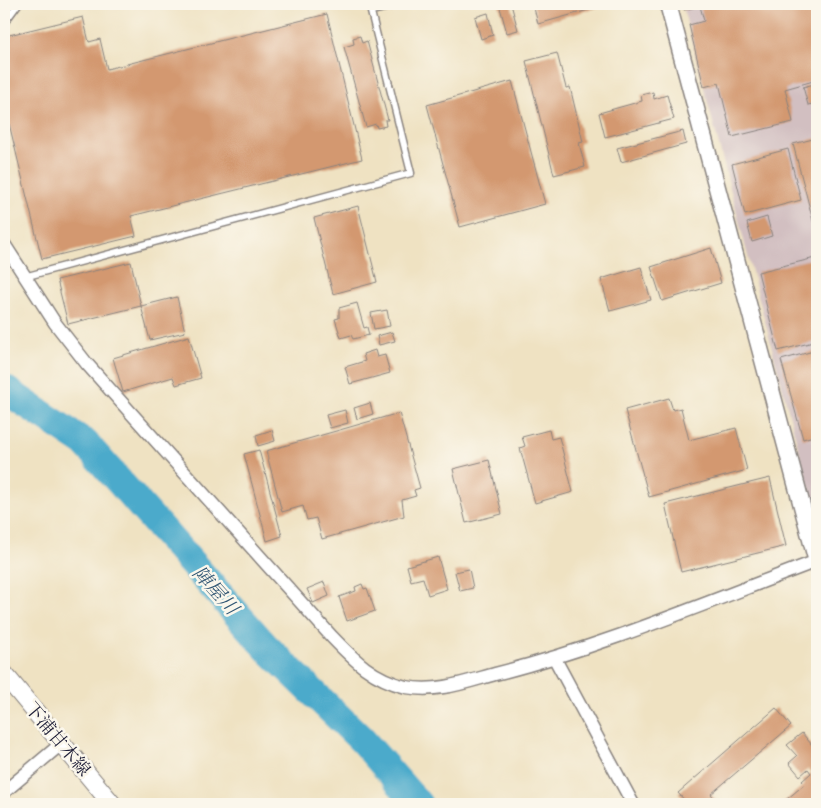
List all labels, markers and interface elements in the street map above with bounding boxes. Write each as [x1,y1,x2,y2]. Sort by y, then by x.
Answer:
water label: 陣屋川 [187,559,247,622]
street label: 下浦甘木線 [19,696,98,782]

